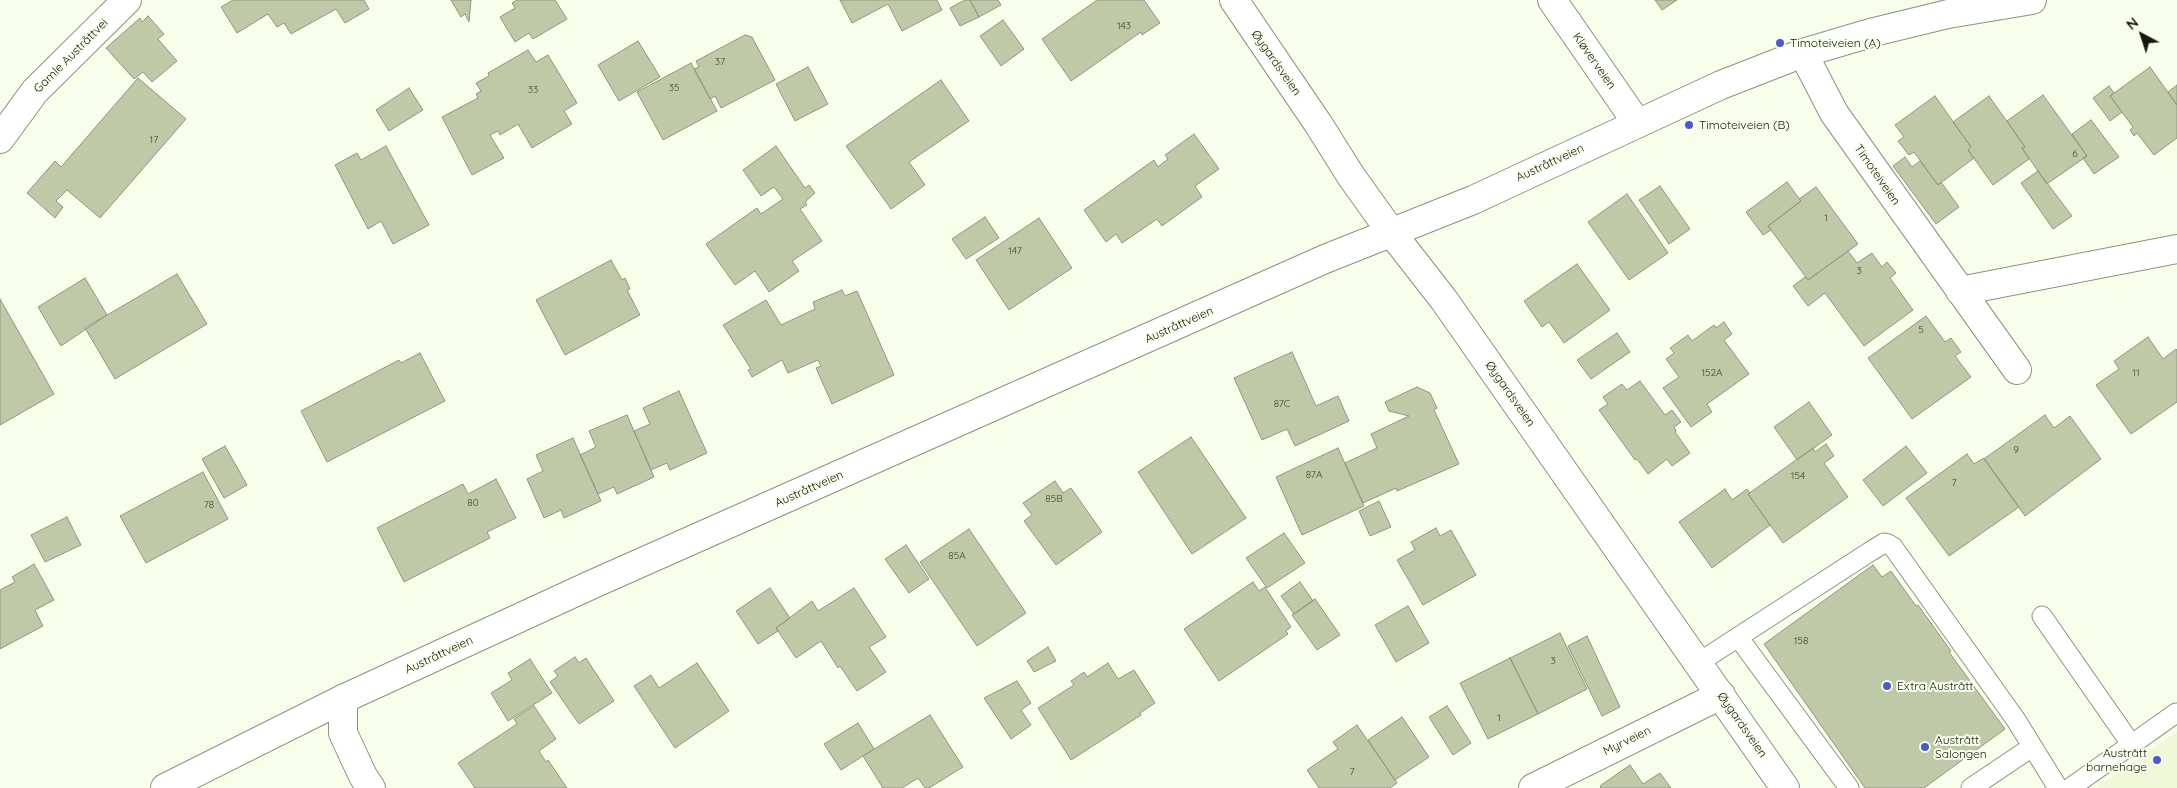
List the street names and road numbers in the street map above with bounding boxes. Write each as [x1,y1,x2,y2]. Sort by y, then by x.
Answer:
street label: Gamle Austråttvei [31,16,111,96]
street label: Øygardsveien [1248,27,1304,99]
street label: Kløverveien [1569,30,1619,92]
street label: Austråttveien [1514,141,1586,185]
street label: Timoteiveien [1851,142,1903,208]
street label: Austråttveien [1143,303,1215,347]
street label: Øygardsveien [1482,358,1538,430]
street label: Austråttveien [773,467,845,511]
street label: Austråttveien [403,633,475,677]
street label: Øygardsveien [1714,689,1770,761]
street label: Myrveien [1601,723,1653,759]

